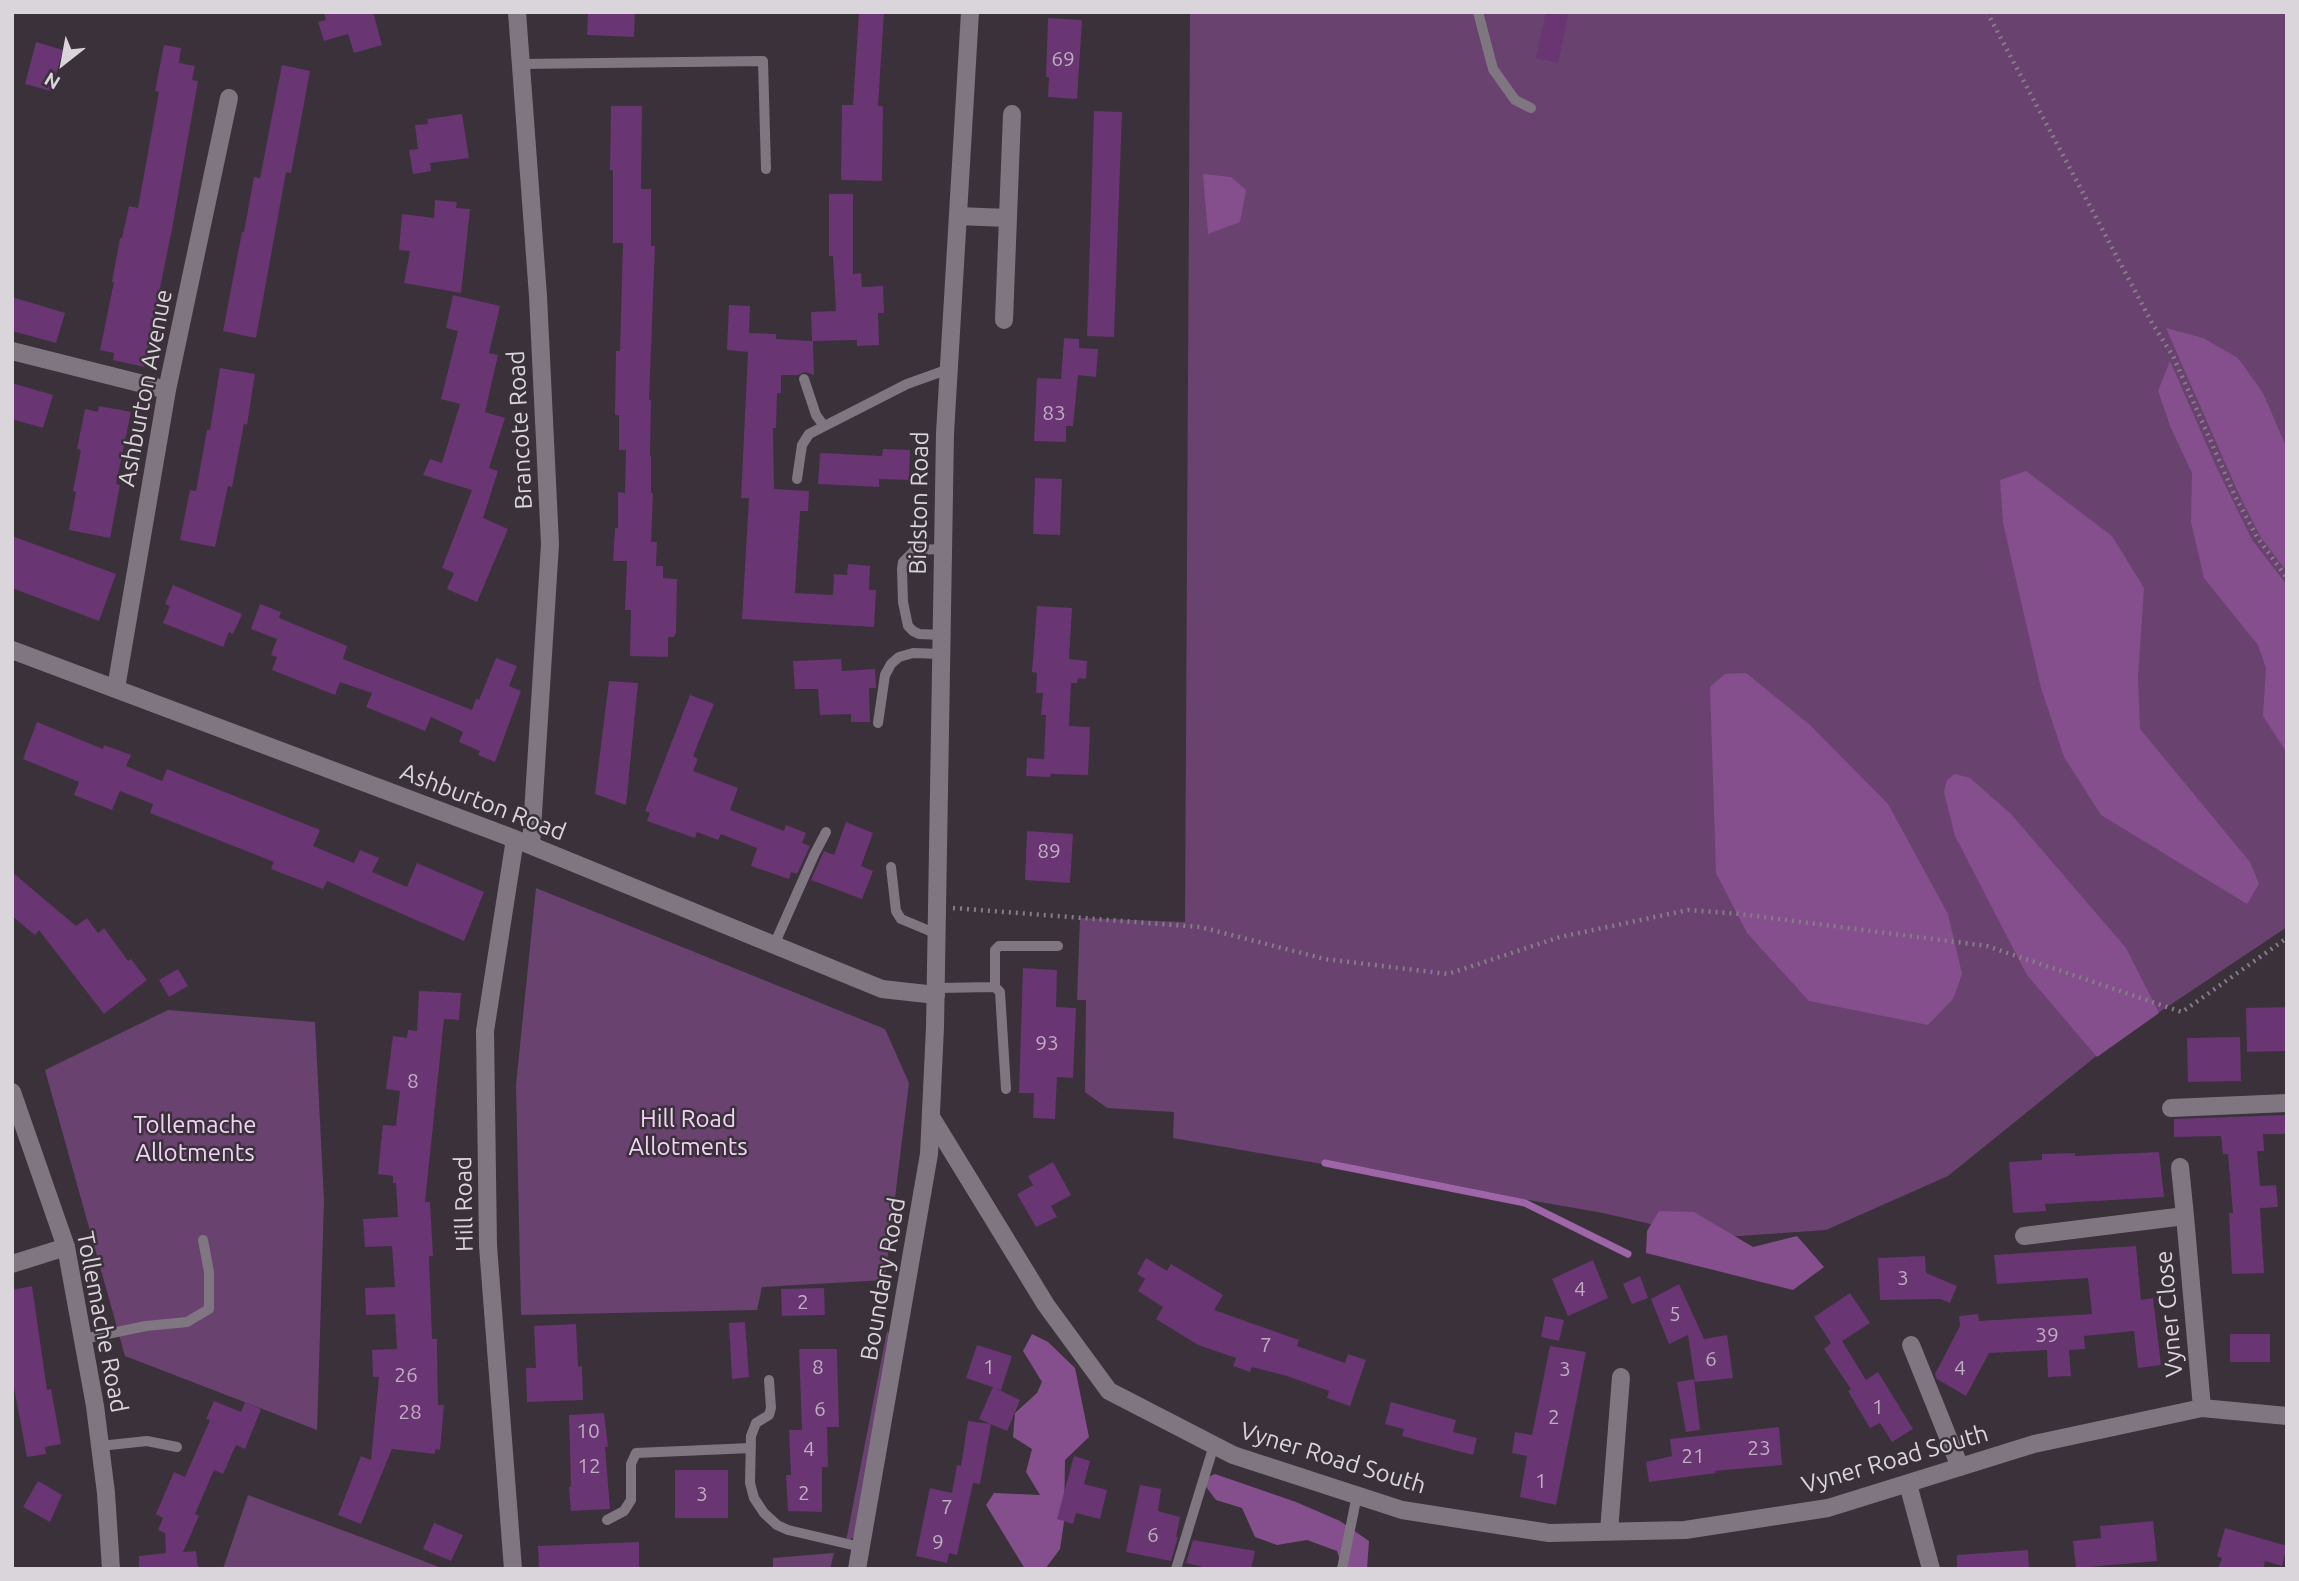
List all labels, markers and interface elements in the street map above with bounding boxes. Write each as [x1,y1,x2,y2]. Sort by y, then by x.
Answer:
north arrow [28,28,98,98]
house number: 69 [1051,46,1075,72]
text: N [40,68,64,94]
street label: Ashburton Avenue [112,287,178,489]
street label: Brancote Road [501,350,539,510]
house number: 83 [1042,400,1066,426]
street label: Bidston Road [903,431,935,575]
street label: Ashburton Road [396,757,570,847]
house number: 89 [1037,838,1061,864]
house number: 93 [1035,1030,1059,1056]
house number: 8 [407,1068,419,1094]
park label: Hill Road Allotments [628,1105,748,1161]
park label: Tollemache Allotments [133,1111,257,1167]
street label: Hill Road [449,1156,479,1252]
street label: Boundary Road [854,1195,912,1363]
street label: Tollemache Road [70,1229,134,1415]
street label: Vyner Close [2149,1249,2189,1379]
house number: 3 [1897,1265,1909,1291]
house number: 4 [1574,1276,1586,1302]
house number: 2 [797,1289,809,1315]
house number: 5 [1669,1301,1681,1327]
house number: 39 [2035,1322,2059,1348]
house number: 7 [1260,1332,1272,1358]
house number: 6 [1705,1346,1717,1372]
house number: 8 [812,1354,824,1380]
house number: 1 [983,1354,995,1380]
house number: 4 [1954,1355,1966,1381]
house number: 3 [1559,1356,1571,1382]
house number: 26 [394,1362,418,1388]
house number: 1 [1872,1394,1884,1420]
house number: 6 [814,1396,826,1422]
house number: 28 [398,1399,422,1425]
house number: 2 [1548,1404,1560,1430]
street label: Vyner Road South [1237,1416,1429,1500]
house number: 10 [576,1418,600,1444]
street label: Vyner Road South [1798,1419,1992,1499]
house number: 23 [1747,1435,1771,1461]
house number: 4 [803,1436,815,1462]
house number: 21 [1681,1443,1705,1469]
house number: 12 [577,1453,601,1479]
house number: 1 [1535,1468,1547,1494]
house number: 2 [798,1480,810,1506]
house number: 3 [696,1481,708,1507]
house number: 7 [941,1494,953,1520]
house number: 6 [1147,1522,1159,1548]
house number: 9 [932,1529,944,1555]

